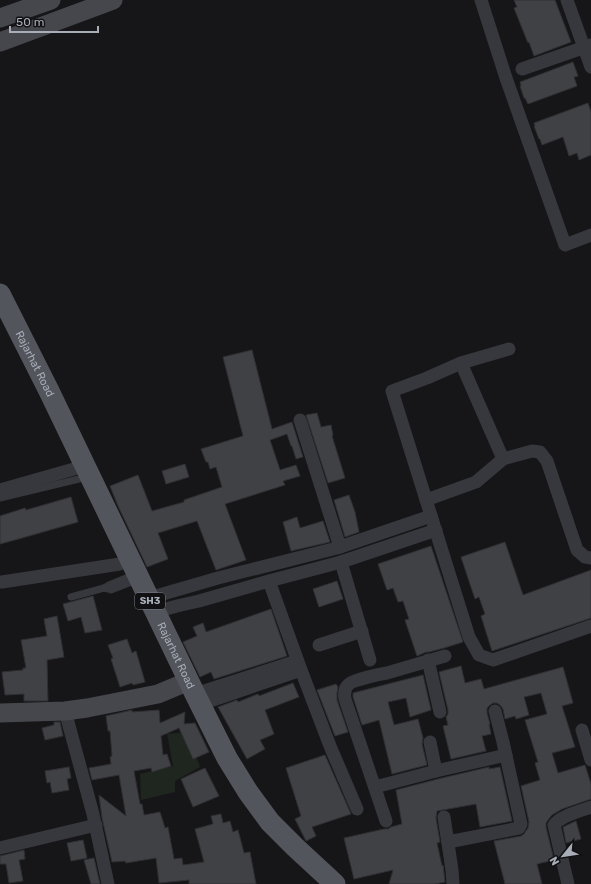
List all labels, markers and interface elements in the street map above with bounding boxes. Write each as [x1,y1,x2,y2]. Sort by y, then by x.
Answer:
scale bar [10,8,98,34]
text: 50 m [16,15,44,29]
street label: Rajarhat Road [13,328,57,399]
road number: SH3 [135,593,165,609]
street label: Rajarhat Road [155,620,198,691]
north arrow [543,836,583,876]
text: N [547,854,562,867]

